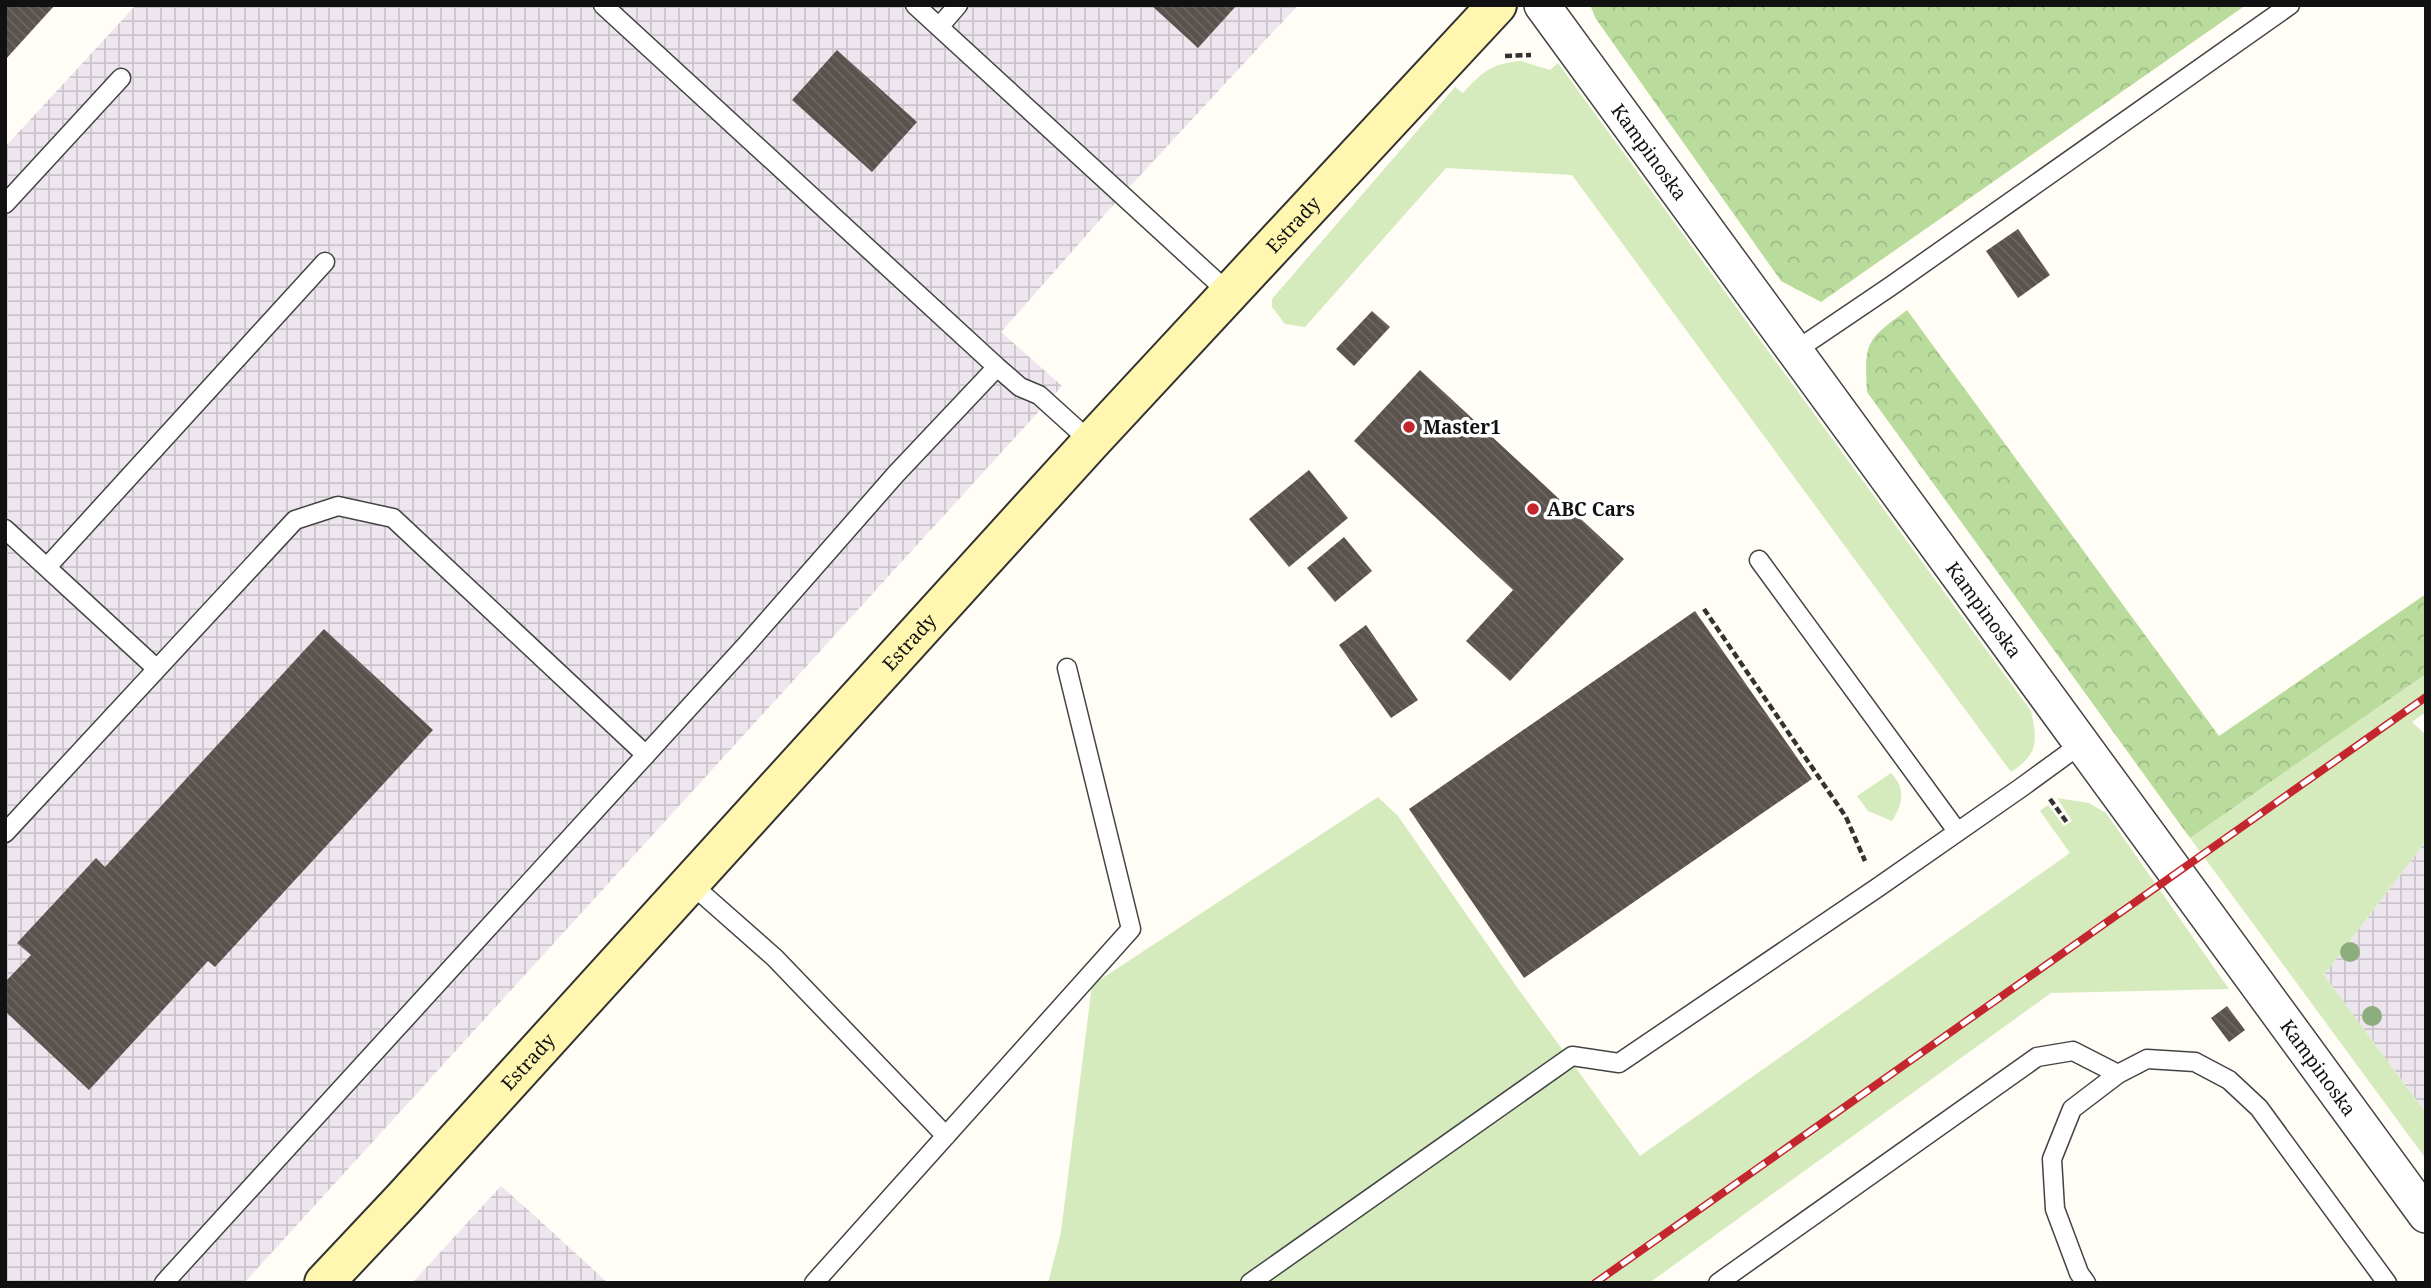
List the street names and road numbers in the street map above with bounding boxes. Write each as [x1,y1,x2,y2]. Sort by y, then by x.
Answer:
street label: Kampinoska [1605,99,1693,205]
street label: Estrady [1260,190,1326,259]
street label: Kampinoska [1940,556,2028,663]
street label: Estrady [876,608,942,676]
street label: Kampinoska [2274,1014,2362,1121]
street label: Estrady [495,1027,561,1096]

